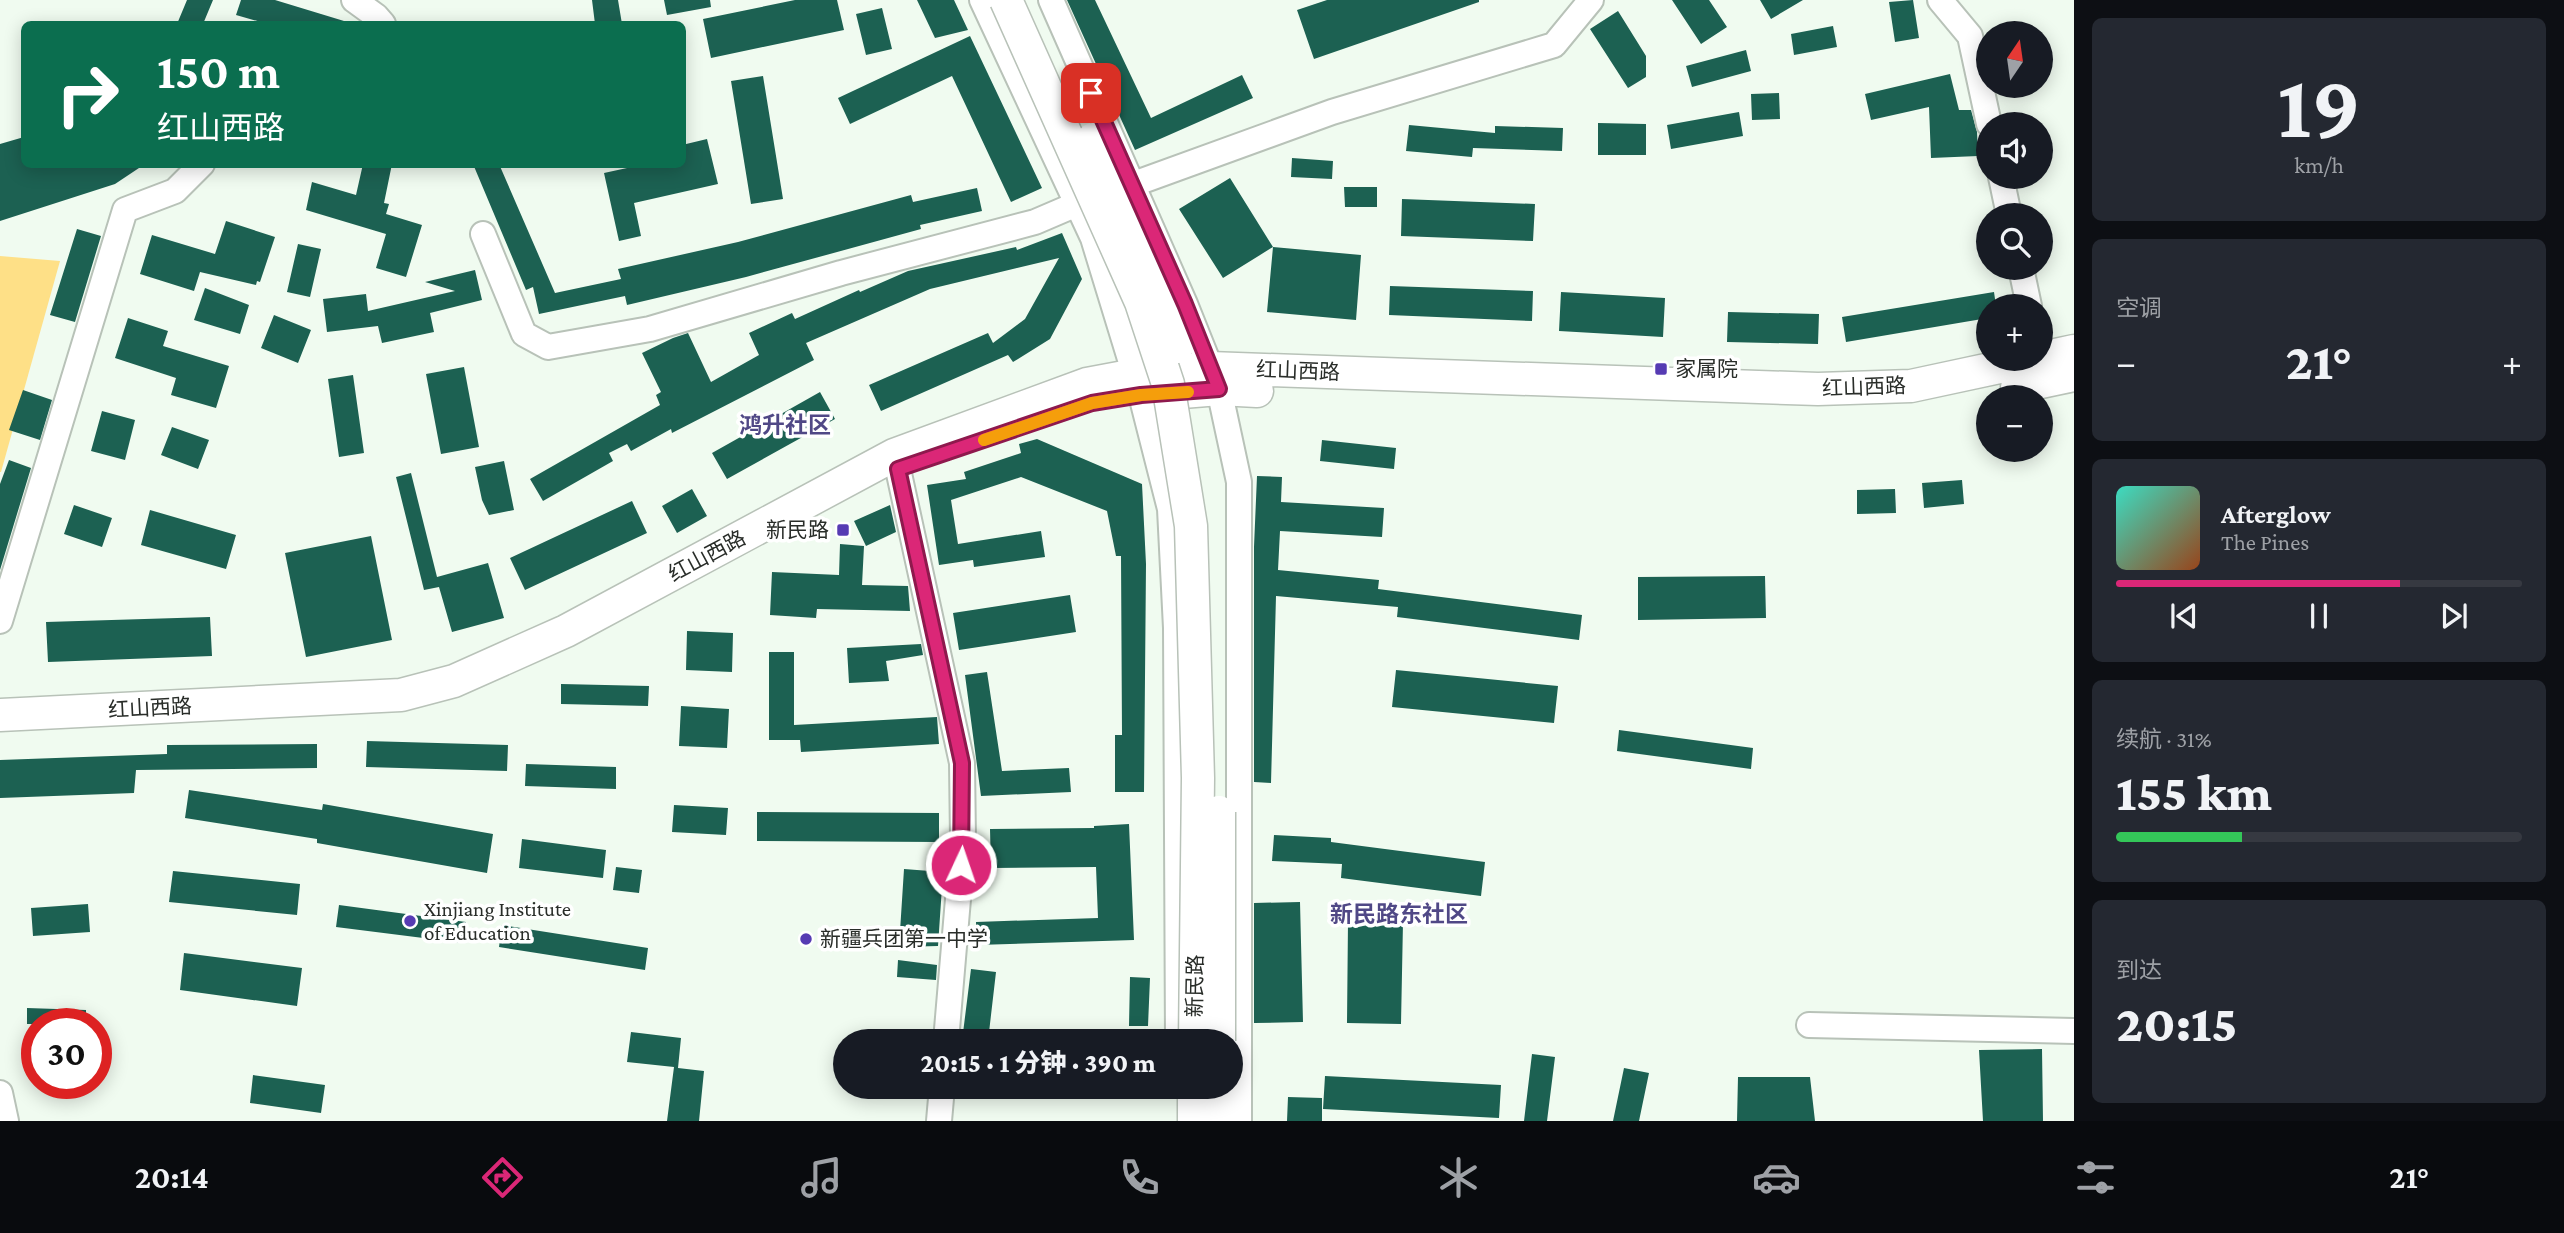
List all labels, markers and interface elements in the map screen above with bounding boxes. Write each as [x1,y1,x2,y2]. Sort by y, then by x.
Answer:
north arrow [1976,21,2053,98]
map controls [1976,21,2053,462]
text: 150 m [157,44,280,99]
icon: right [42,49,133,140]
text: 19 [2277,55,2361,157]
pin [1061,63,1121,123]
icon: arrive [1072,74,1110,112]
text: 红山西路 [157,110,285,146]
button: sound [1976,112,2053,189]
text: km/h [2294,152,2344,178]
button: search [1976,203,2053,280]
button: + [1976,294,2053,371]
text: 空调 [2116,295,2162,321]
text: 21° [2286,332,2352,390]
text: − [2116,341,2136,383]
text: + [2502,341,2522,383]
place label: 家属院 [1675,357,1738,381]
street label: 红山西路 [1256,358,1340,384]
marker: 家属院 [1653,361,1669,377]
street label: 红山西路 [1822,374,1906,400]
button: − [1976,385,2053,462]
district label: 鸿升社区 [739,412,831,438]
text: Afterglow [2221,500,2331,529]
place label: 新民路 [766,518,829,542]
marker: 新民路 [835,522,851,538]
street label: 红山西路 [664,526,750,586]
text: The Pines [2221,529,2309,555]
icon: previous [2165,597,2203,635]
icon: pause [2300,597,2338,635]
icon: next [2435,597,2473,635]
street label: 红山西路 [107,694,193,722]
text: 续航 · 31% [2116,726,2212,752]
text: 155 km [2116,763,2272,821]
position arrow [924,828,998,902]
place label: Xinjiang Institute of Education [424,897,571,945]
district label: 新民路东社区 [1330,901,1468,927]
marker: Xinjiang Institute of Education [402,913,418,929]
place label: 新疆兵团第一中学 [820,927,988,951]
marker: 新疆兵团第一中学 [798,931,814,947]
street label: 新民路 [1182,954,1208,1018]
text: 到达 [2116,957,2162,983]
text: 20:15 [2116,994,2237,1052]
speed limit sign: 30 [21,1008,112,1099]
text: 20:15 · 1 分钟 · 390 m [920,1049,1156,1078]
icon: directions [478,1153,527,1202]
icon: music [797,1153,846,1202]
icon: phone [1115,1153,1164,1202]
icon: climate [1434,1153,1483,1202]
icon: car [1752,1153,1801,1202]
icon: filters [2071,1153,2120,1202]
text: 20:14 [135,1159,209,1195]
text: 21° [2389,1159,2429,1195]

